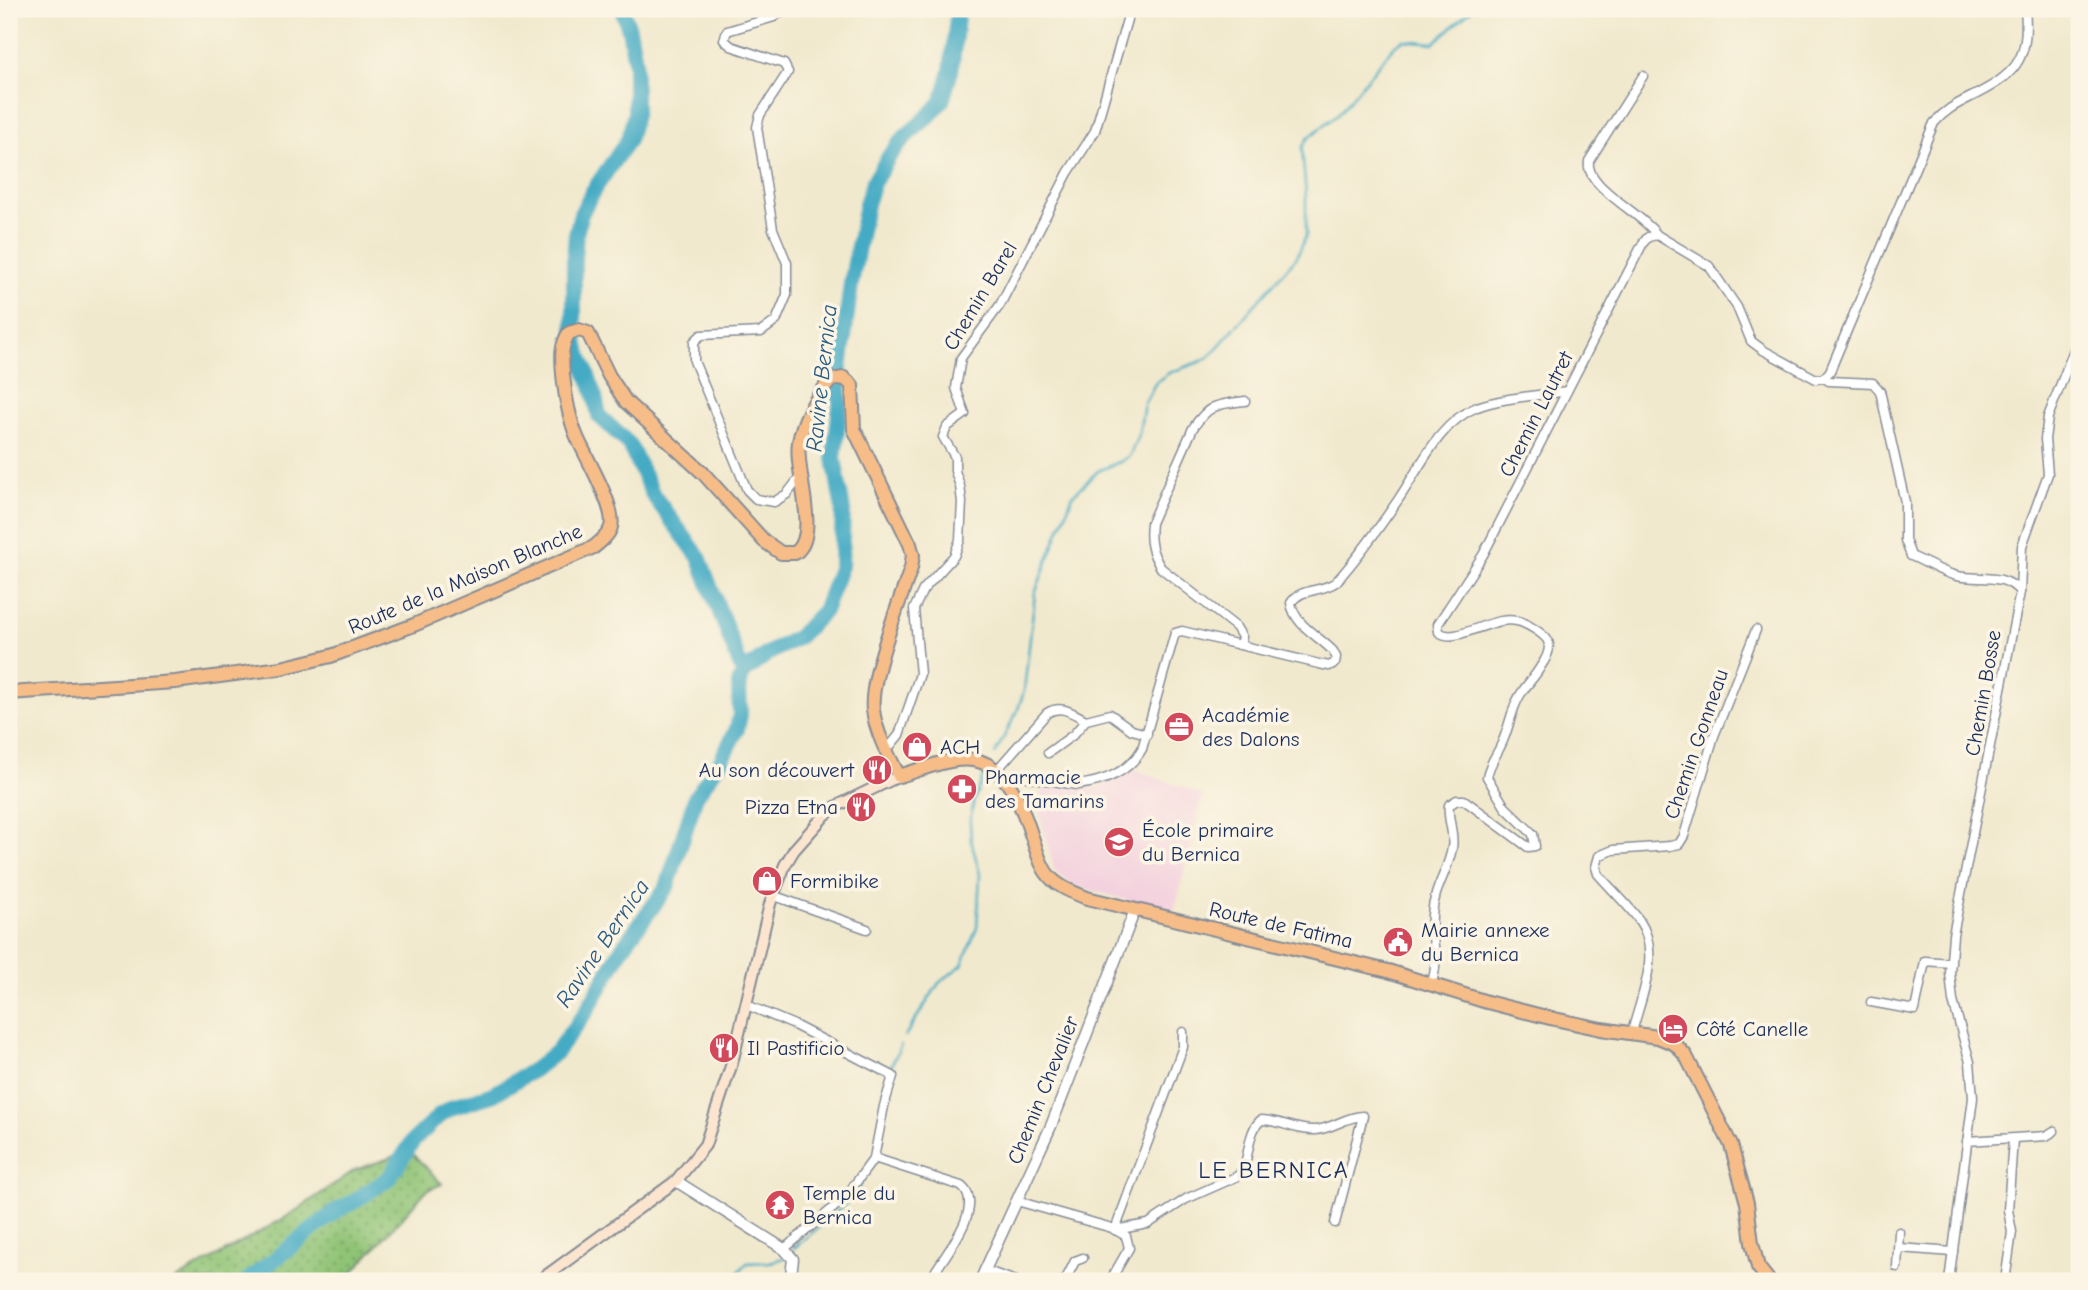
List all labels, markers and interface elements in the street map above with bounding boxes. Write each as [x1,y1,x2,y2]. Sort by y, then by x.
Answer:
street label: Chemin Barel [938,237,1022,355]
water label: Ravine Bernica [800,303,843,453]
street label: Chemin Lautret [1494,346,1578,481]
street label: Route de la Maison Blanche [344,519,586,639]
street label: Chemin Bosse [1960,628,2006,758]
street label: Chemin Gonneau [1659,666,1733,822]
place label: Académie des Dalons [1202,703,1300,751]
office icon: Académie des Dalons [1162,710,1196,744]
shop icon: ACH [900,730,934,764]
place label: ACH [940,735,980,759]
restaurant icon: Au son découvert [860,753,894,787]
place label: Au son découvert [699,758,855,782]
place label: Pharmacie des Tamarins [985,765,1104,813]
pharmacy icon: Pharmacie des Tamarins [945,772,979,806]
restaurant icon: Pizza Etna [844,790,878,824]
place label: Pizza Etna [745,795,838,819]
place label: École primaire du Bernica [1142,818,1274,866]
school or university icon: École primaire du Bernica [1102,825,1136,859]
shop icon: Formibike [750,864,784,898]
place label: Formibike [790,869,879,893]
water label: Ravine Bernica [550,874,655,1012]
street label: Route de Fatima [1207,897,1355,953]
place label: Mairie annexe du Bernica [1421,918,1549,966]
public building icon: Mairie annexe du Bernica [1381,925,1415,959]
street label: Chemin Chevalier [1002,1012,1084,1168]
hotel icon: Côté Canelle [1656,1012,1690,1046]
place label: Côté Canelle [1696,1017,1808,1041]
restaurant icon: Il Pastificio [707,1031,741,1065]
place label: Il Pastificio [747,1036,845,1060]
district label: LE BERNICA [1198,1156,1350,1184]
place label: Temple du Bernica [803,1181,895,1229]
temple icon: Temple du Bernica [763,1188,797,1222]

